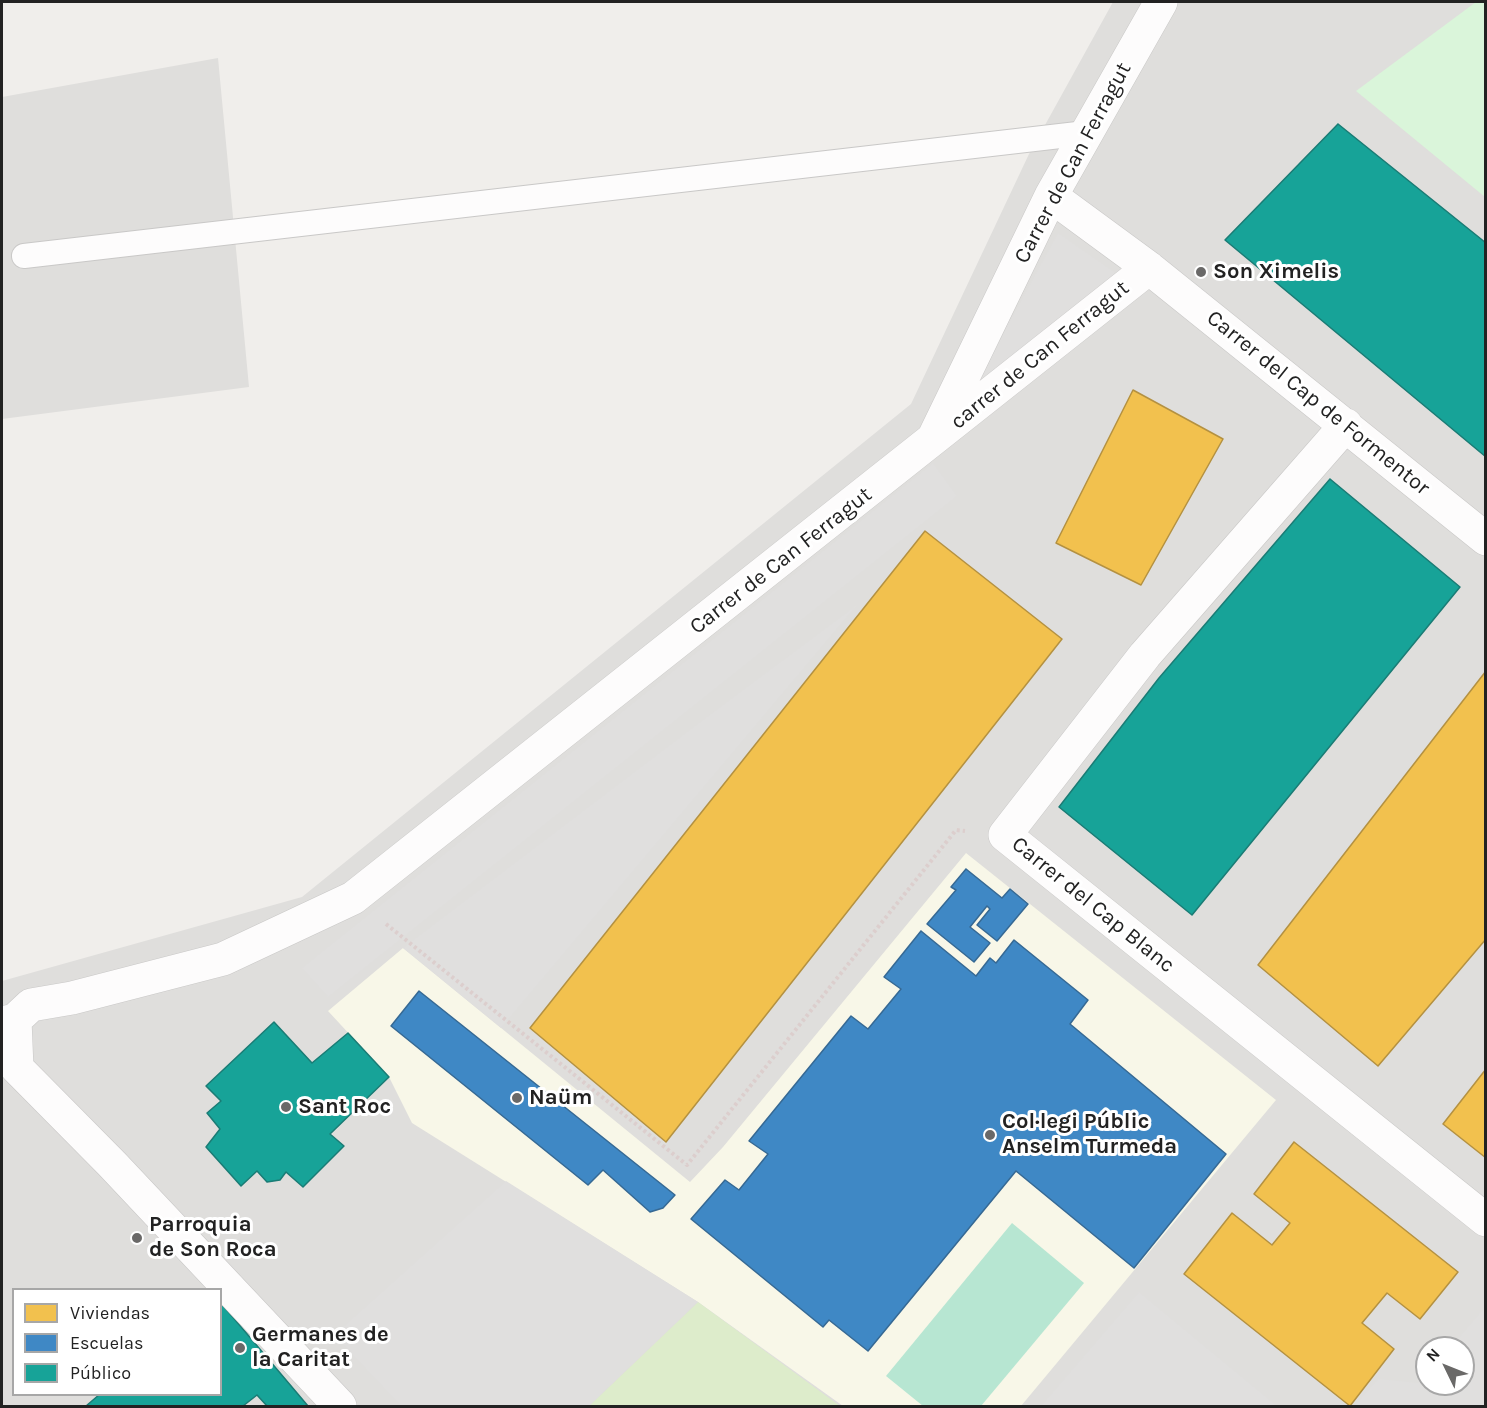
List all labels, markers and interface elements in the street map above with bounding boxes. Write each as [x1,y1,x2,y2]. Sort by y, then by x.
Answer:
street label: Carrer de Can Ferragut [1009,58,1137,268]
place label: Son Ximelis [1213,259,1339,285]
marker: Son Ximelis [1194,265,1208,279]
street label: carrer de Can Ferragut [946,275,1134,435]
street label: Carrer del Cap de Formentor [1201,305,1435,501]
street label: Carrer de Can Ferragut [685,482,877,640]
street label: Carrer del Cap Blanc [1006,831,1180,979]
place label: Naüm [529,1085,592,1111]
marker: Naüm [510,1091,524,1105]
place label: Sant Roc [298,1094,391,1120]
marker: Sant Roc [279,1100,293,1114]
place label: Col·legi Públic Anselm Turmeda [1002,1109,1177,1160]
marker: Col·legi Públic Anselm Turmeda [983,1128,997,1142]
place label: Parroquia de Son Roca [149,1212,277,1264]
marker: Parroquia de Son Roca [130,1231,144,1245]
legend [12,1288,222,1396]
text: Viviendas [70,1302,150,1324]
place label: Germanes de la Caritat [252,1322,389,1374]
text: Escuelas [70,1332,143,1354]
north arrow [1415,1336,1475,1396]
marker: Germanes de la Caritat [233,1341,247,1355]
text: N [1422,1344,1444,1365]
text: Público [70,1362,131,1384]

